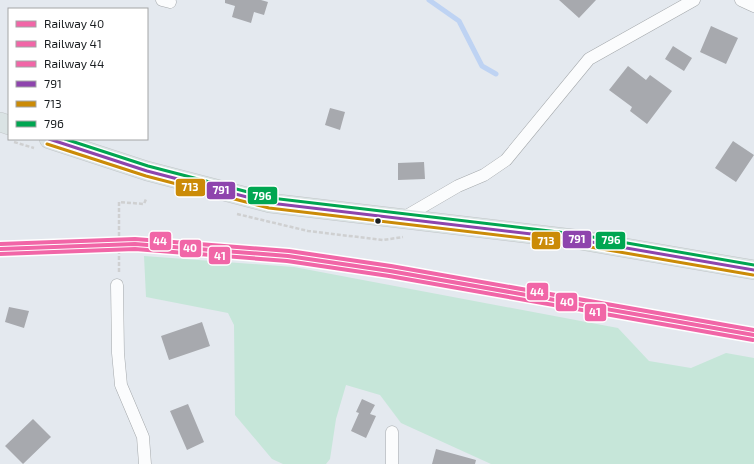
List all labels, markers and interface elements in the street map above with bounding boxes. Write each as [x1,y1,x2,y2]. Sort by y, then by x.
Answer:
legend [8,8,148,140]
text: Railway 40 [44,16,104,30]
text: Railway 41 [44,36,102,50]
text: Railway 44 [44,56,104,70]
text: 791 [44,76,62,90]
text: 713 [44,96,62,110]
text: 796 [44,116,64,130]
line badge: 713 [175,178,206,197]
text: 713 [182,180,198,193]
line badge: 791 [206,181,236,200]
text: 791 [212,183,230,196]
line badge: 796 [247,186,278,205]
text: 796 [253,189,272,202]
unlabelled marker [373,216,383,226]
line badge: 791 [562,230,592,249]
line badge: 44 [149,231,172,251]
line badge: 713 [531,231,561,250]
line badge: 796 [595,231,626,250]
text: 791 [568,232,586,245]
text: 796 [602,233,621,246]
text: 44 [153,234,167,247]
text: 713 [538,234,554,247]
line badge: 40 [179,239,202,258]
text: 40 [183,241,197,254]
line badge: 41 [208,246,231,265]
text: 41 [214,249,226,262]
line badge: 44 [526,282,549,301]
text: 44 [530,285,544,298]
line badge: 40 [555,292,578,312]
text: 40 [560,295,574,308]
line badge: 41 [584,303,607,322]
text: 41 [589,305,601,318]

